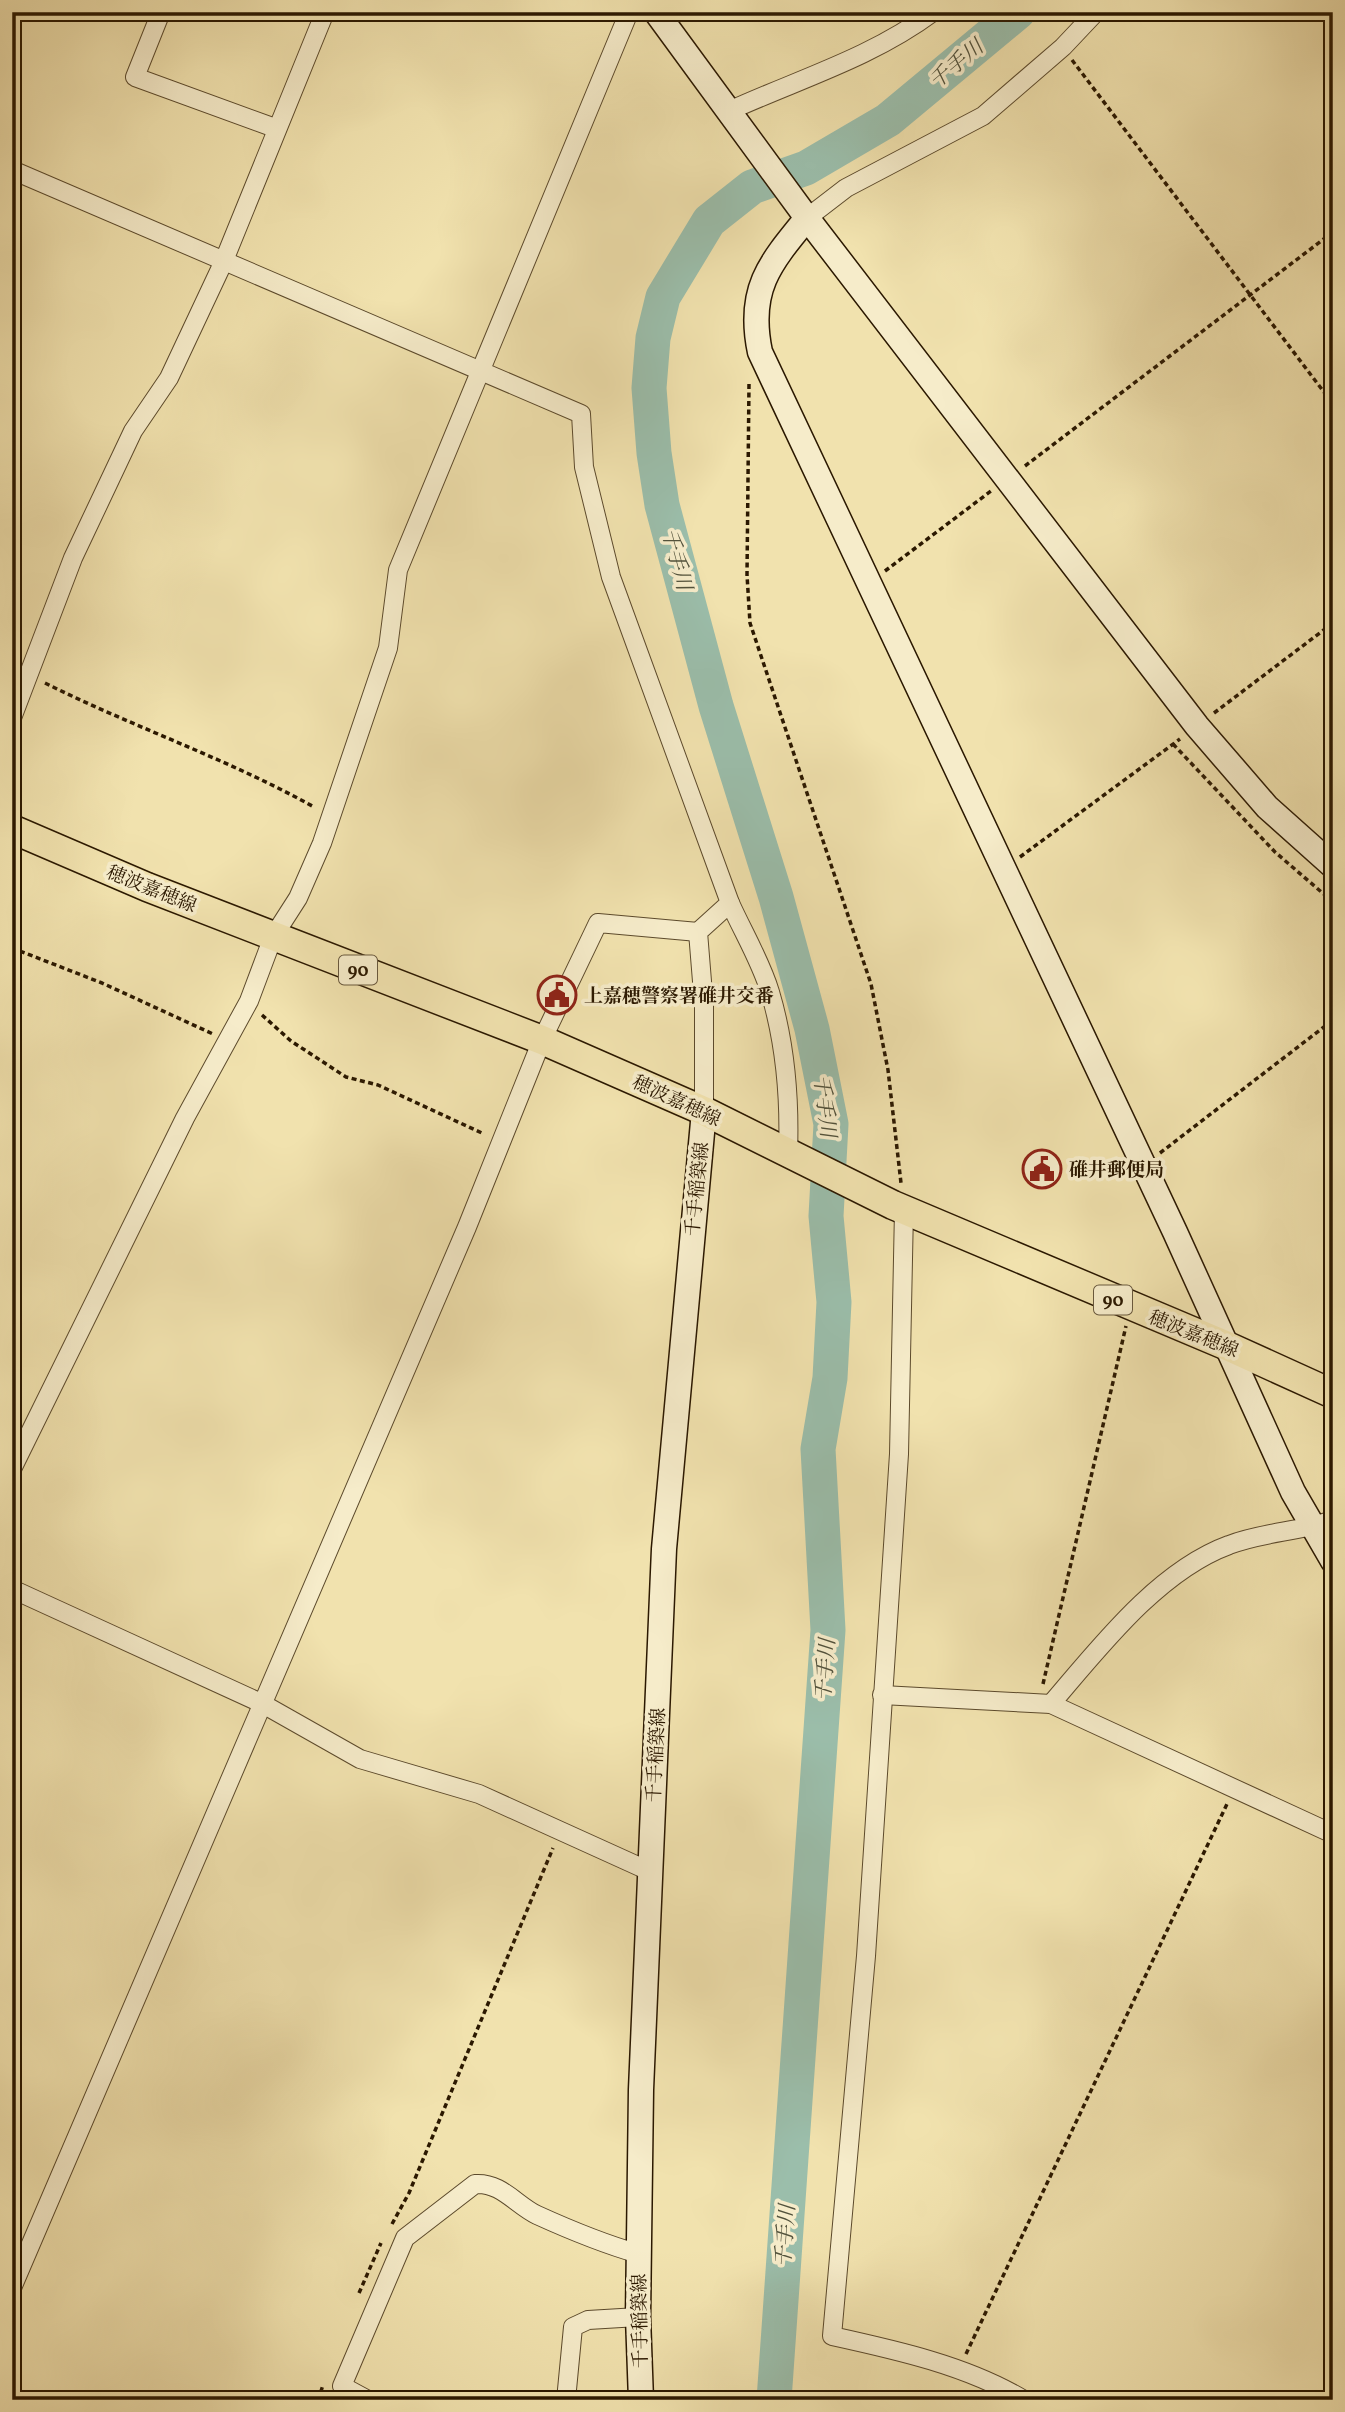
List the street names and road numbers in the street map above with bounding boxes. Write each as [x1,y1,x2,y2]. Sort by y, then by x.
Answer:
street label: 穂波嘉穂線 [102,860,200,920]
road number: 90 [339,956,377,985]
street label: 穂波嘉穂線 [628,1070,725,1134]
street label: 千手稲築線 [680,1141,716,1238]
road number: 90 [1094,1286,1132,1315]
street label: 穂波嘉穂線 [1144,1305,1242,1365]
street label: 千手稲築線 [642,1707,672,1803]
street label: 千手稲築線 [627,2273,655,2369]

